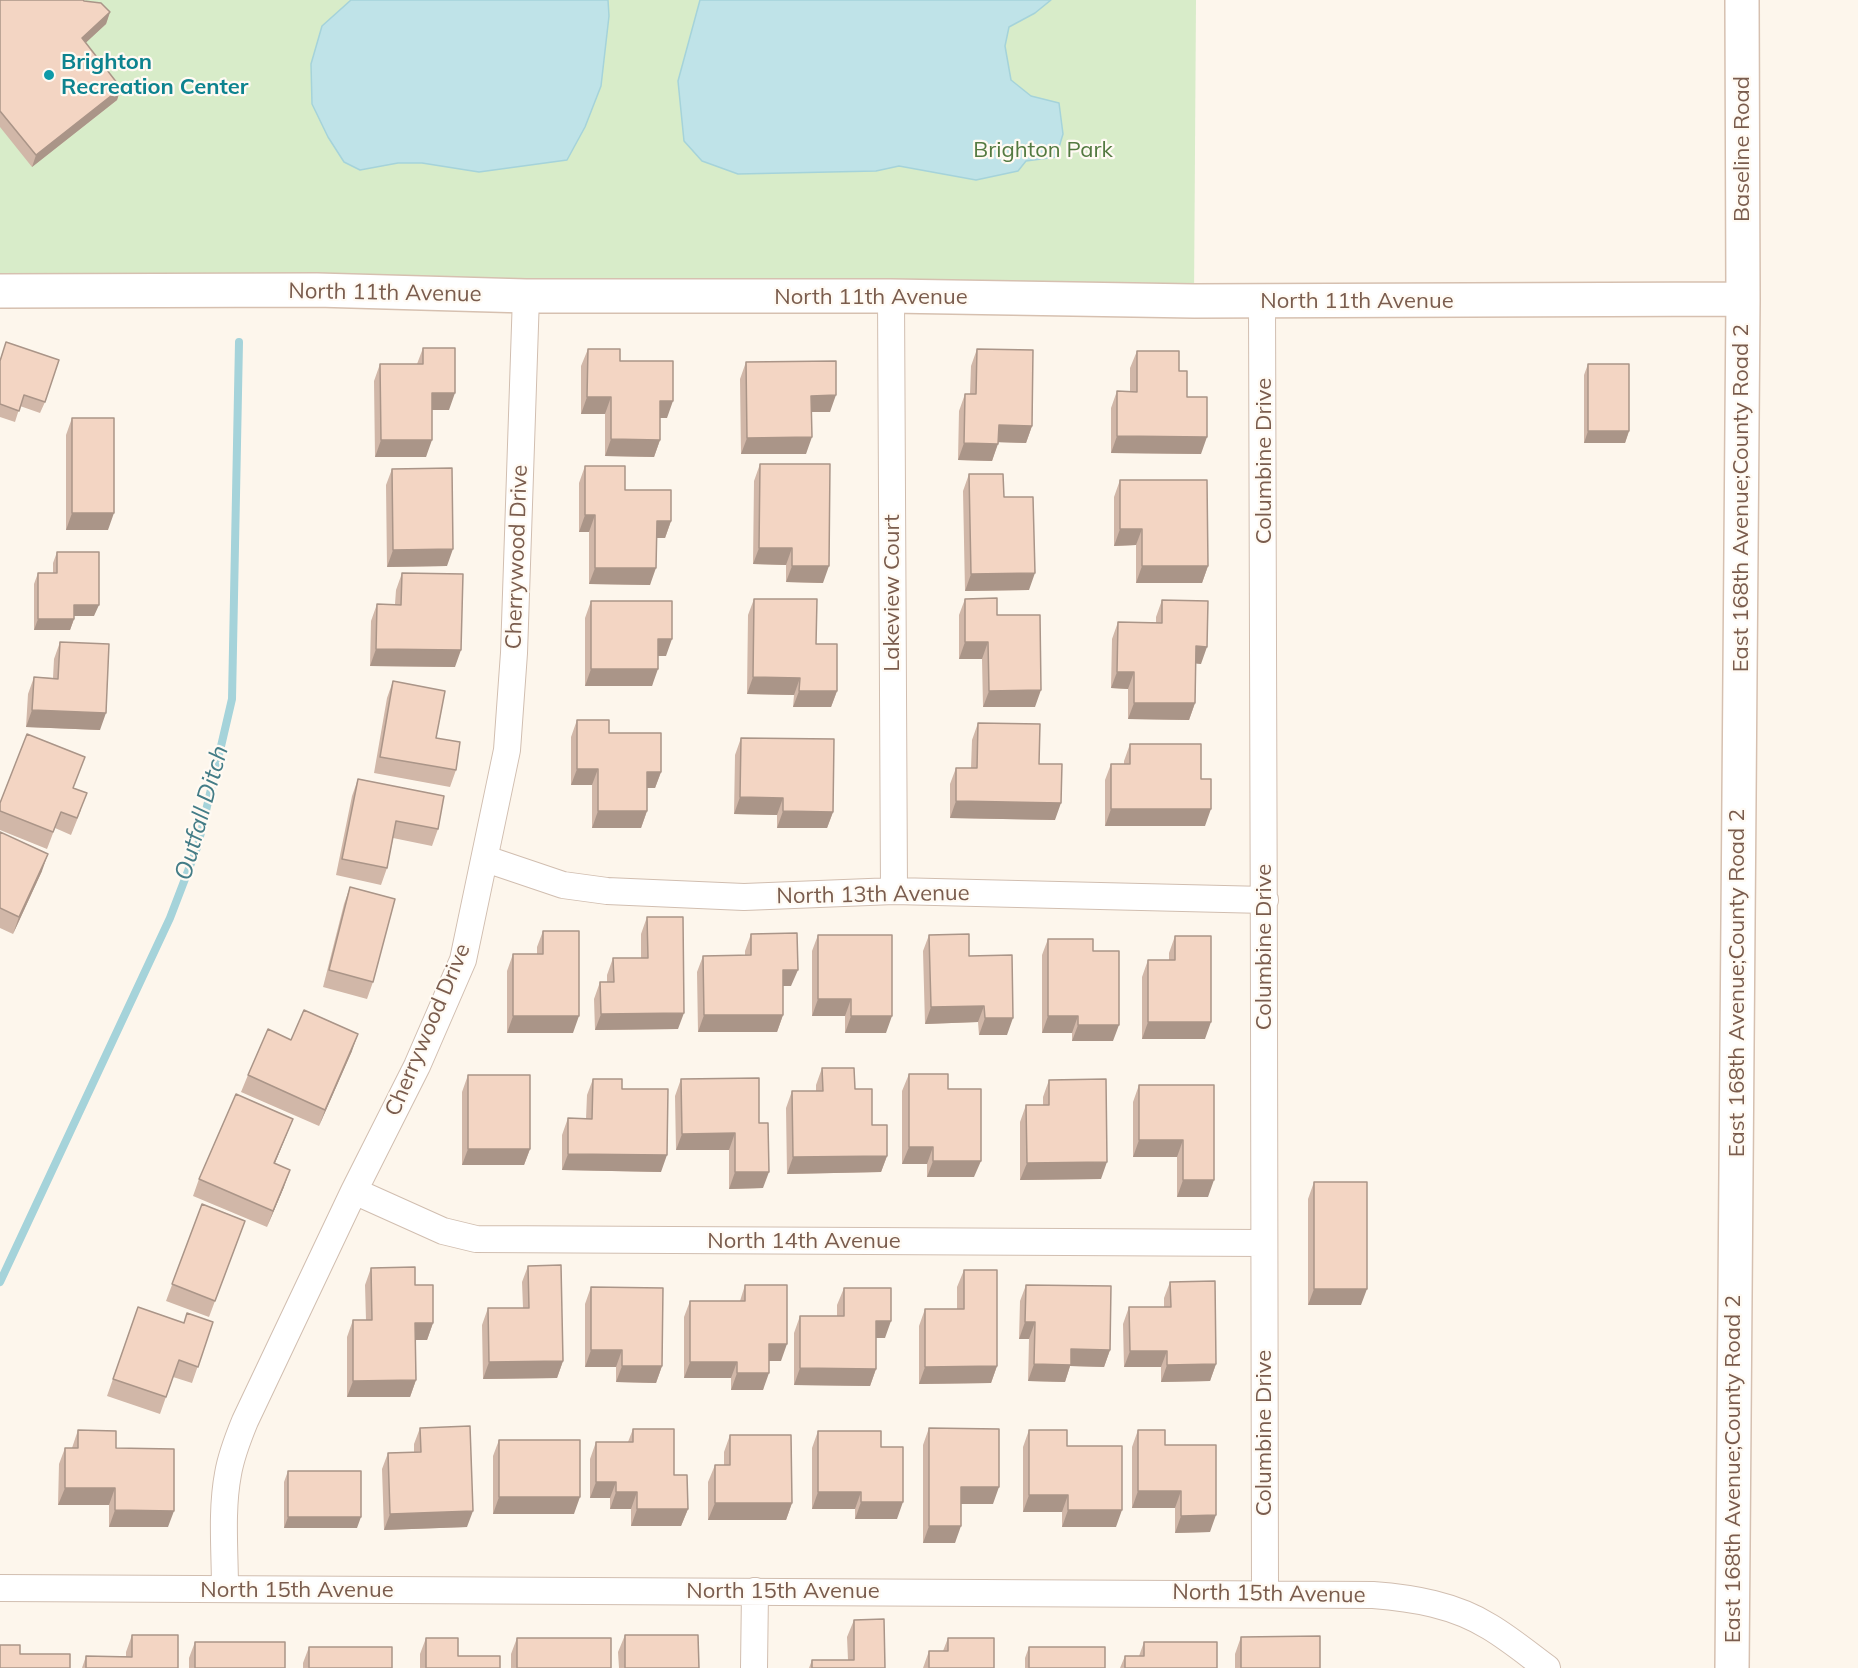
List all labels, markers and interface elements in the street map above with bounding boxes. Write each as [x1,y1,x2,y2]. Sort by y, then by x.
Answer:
place label: Brighton Recreation Center [61,49,248,100]
marker: Brighton Recreation Center [42,68,56,82]
street label: Baseline Road [1729,76,1755,222]
park label: Brighton Park [973,137,1113,163]
street label: North 11th Avenue [288,278,482,308]
street label: North 11th Avenue [774,284,968,310]
street label: North 11th Avenue [1260,288,1454,314]
street label: East 168th Avenue;County Road 2 [1728,324,1754,672]
street label: Columbine Drive [1251,378,1277,544]
street label: Cherrywood Drive [501,464,533,650]
street label: Lakeview Court [879,514,905,672]
water label: Outfall Ditch [169,742,235,884]
street label: East 168th Avenue;County Road 2 [1724,809,1750,1157]
street label: Columbine Drive [1251,864,1277,1030]
street label: North 13th Avenue [776,880,970,910]
street label: Cherrywood Drive [380,940,476,1120]
street label: North 14th Avenue [707,1228,901,1254]
street label: East 168th Avenue;County Road 2 [1720,1295,1746,1643]
street label: Columbine Drive [1251,1350,1277,1516]
street label: North 15th Avenue [200,1577,394,1603]
street label: North 15th Avenue [686,1578,880,1604]
street label: North 15th Avenue [1172,1579,1366,1609]

